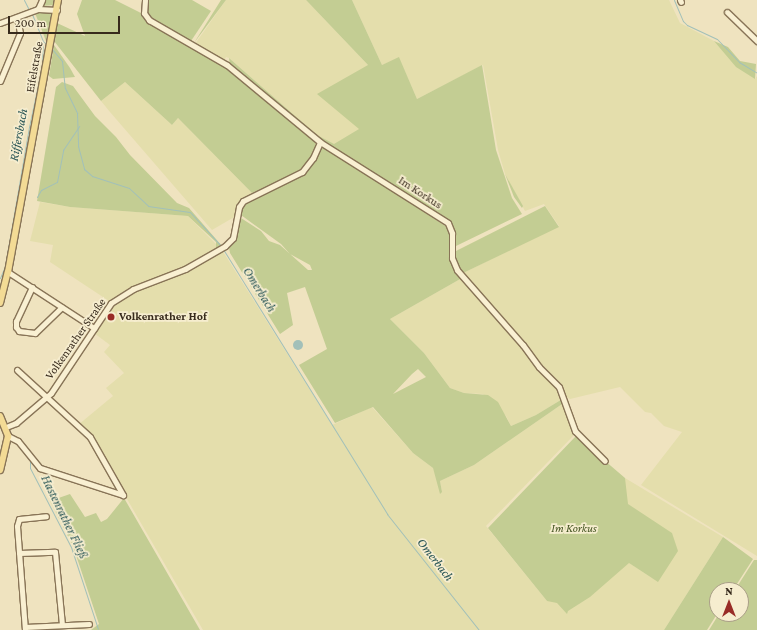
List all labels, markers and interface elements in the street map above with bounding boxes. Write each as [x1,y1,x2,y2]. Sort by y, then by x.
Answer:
scale bar [10,8,122,34]
text: 200 m [15,16,46,30]
street label: Eifelstraße [23,40,47,94]
water label: Riffersbach [6,107,32,163]
street label: Im Korkus [395,174,445,212]
water label: Omerbach [239,265,279,315]
street label: Volkenrather Straße [43,296,109,382]
place label: Volkenrather Hof [119,310,207,324]
marker: Volkenrather Hof [106,312,116,322]
water label: Hastenrather Fließ [37,473,91,561]
park label: Im Korkus [551,522,597,536]
water label: Omerbach [413,535,457,585]
north arrow [709,582,749,622]
text: N [725,585,733,597]

